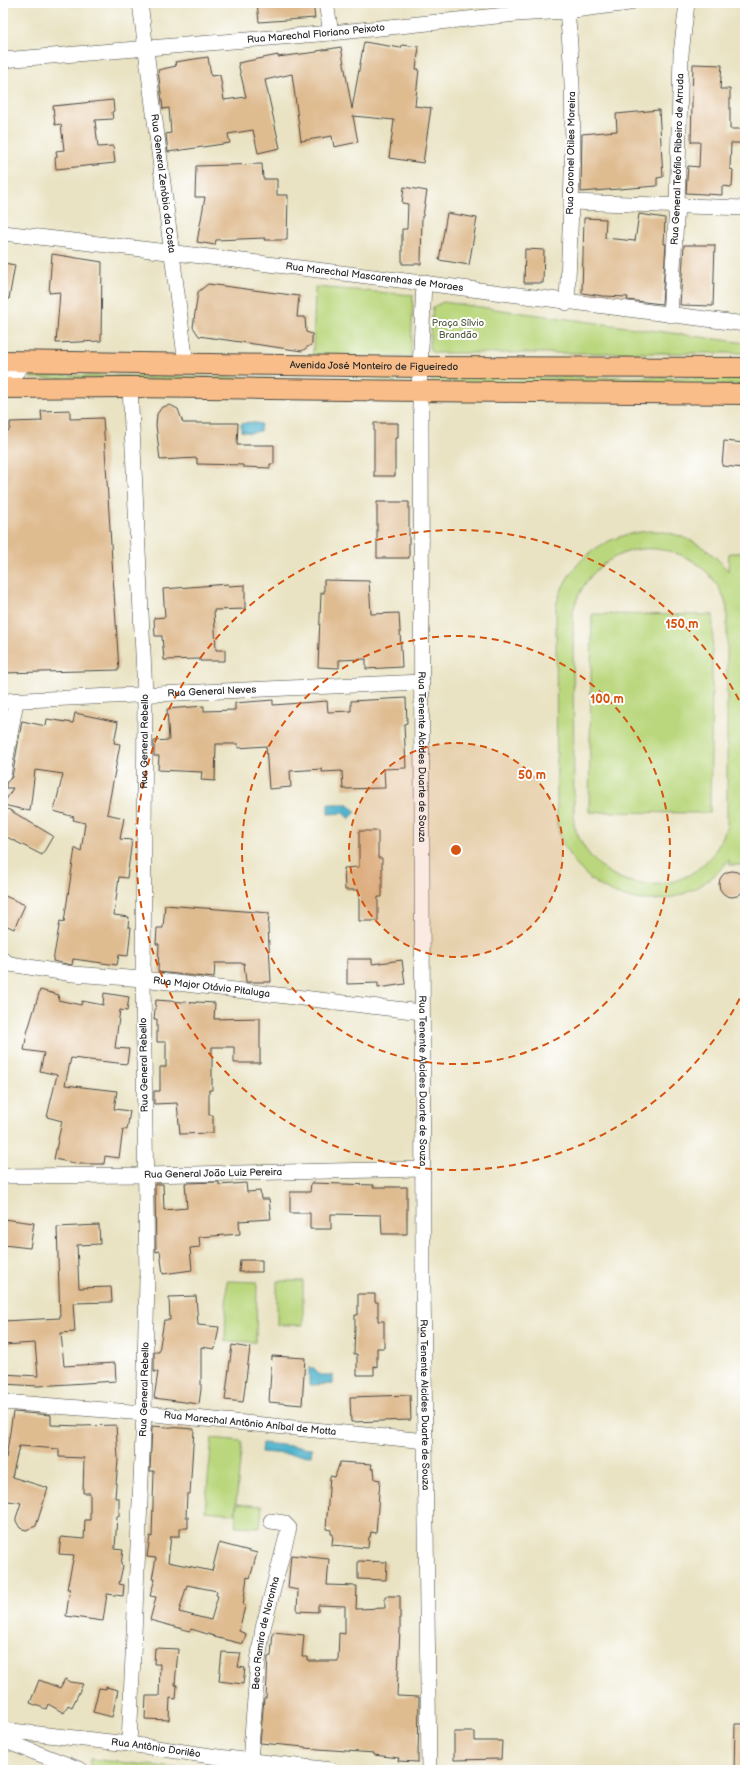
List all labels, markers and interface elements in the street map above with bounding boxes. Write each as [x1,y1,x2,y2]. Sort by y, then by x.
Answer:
street label: Rua Marechal Floriano Peixoto [247,21,386,46]
street label: Rua General Teófilo Ribeiro de Arruda [668,73,686,245]
street label: Rua Coronel Otiles Moreira [564,91,578,215]
street label: Rua General Zenóbio da Costa [148,113,178,254]
street label: Rua Marechal Mascarenhas de Moraes [285,260,464,294]
park label: Praça Sílvio Brandão [432,317,484,341]
street label: Avenida José Monteiro de Figueiredo [290,359,458,373]
text: 150 m [666,617,698,632]
street label: Rua Tenente Alcides Duarte de Souza [416,671,428,843]
street label: Rua General Neves [167,684,257,700]
text: 100 m [590,692,624,707]
street label: Rua General Rebello [138,694,151,789]
text: 50 m [518,768,546,783]
centre of rings [449,843,463,857]
street label: Rua Major Otávio Pitaluga [152,974,271,1000]
street label: Rua Tenente Alcides Duarte de Souza [416,995,429,1167]
street label: Rua General Rebello [137,1017,151,1112]
street label: Rua General João Luiz Pereira [144,1166,283,1181]
street label: Rua Tenente Alcides Duarte de Souza [417,1319,432,1491]
street label: Rua General Rebello [137,1341,152,1437]
street label: Rua Marechal Antônio Aníbal de Motta [163,1409,337,1438]
street label: Beco Ramiro de Noronha [250,1575,282,1690]
street label: Rua Antônio Dorilêo [110,1736,202,1760]

